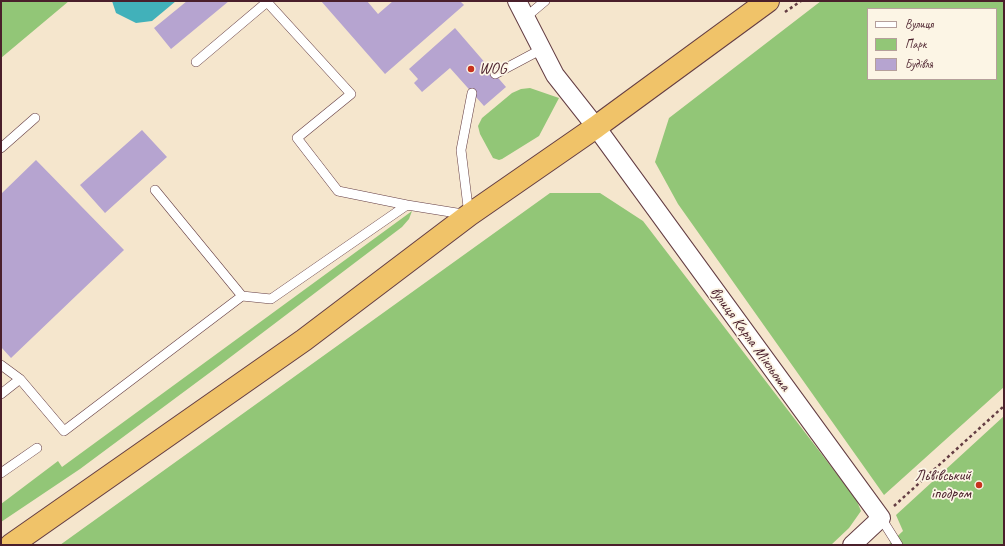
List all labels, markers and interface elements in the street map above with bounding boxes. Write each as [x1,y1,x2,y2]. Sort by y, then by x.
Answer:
legend [867,8,997,80]
text: Вулиця [905,16,933,32]
text: Парк [905,36,926,52]
text: Будівля [905,56,933,72]
place label: WOG [479,59,506,79]
marker: WOG [466,64,476,74]
street label: вулиця Карла Мікльоша [706,283,794,395]
place label: Львівський іподром [915,466,971,504]
marker: Львівський іподром [974,480,984,490]

